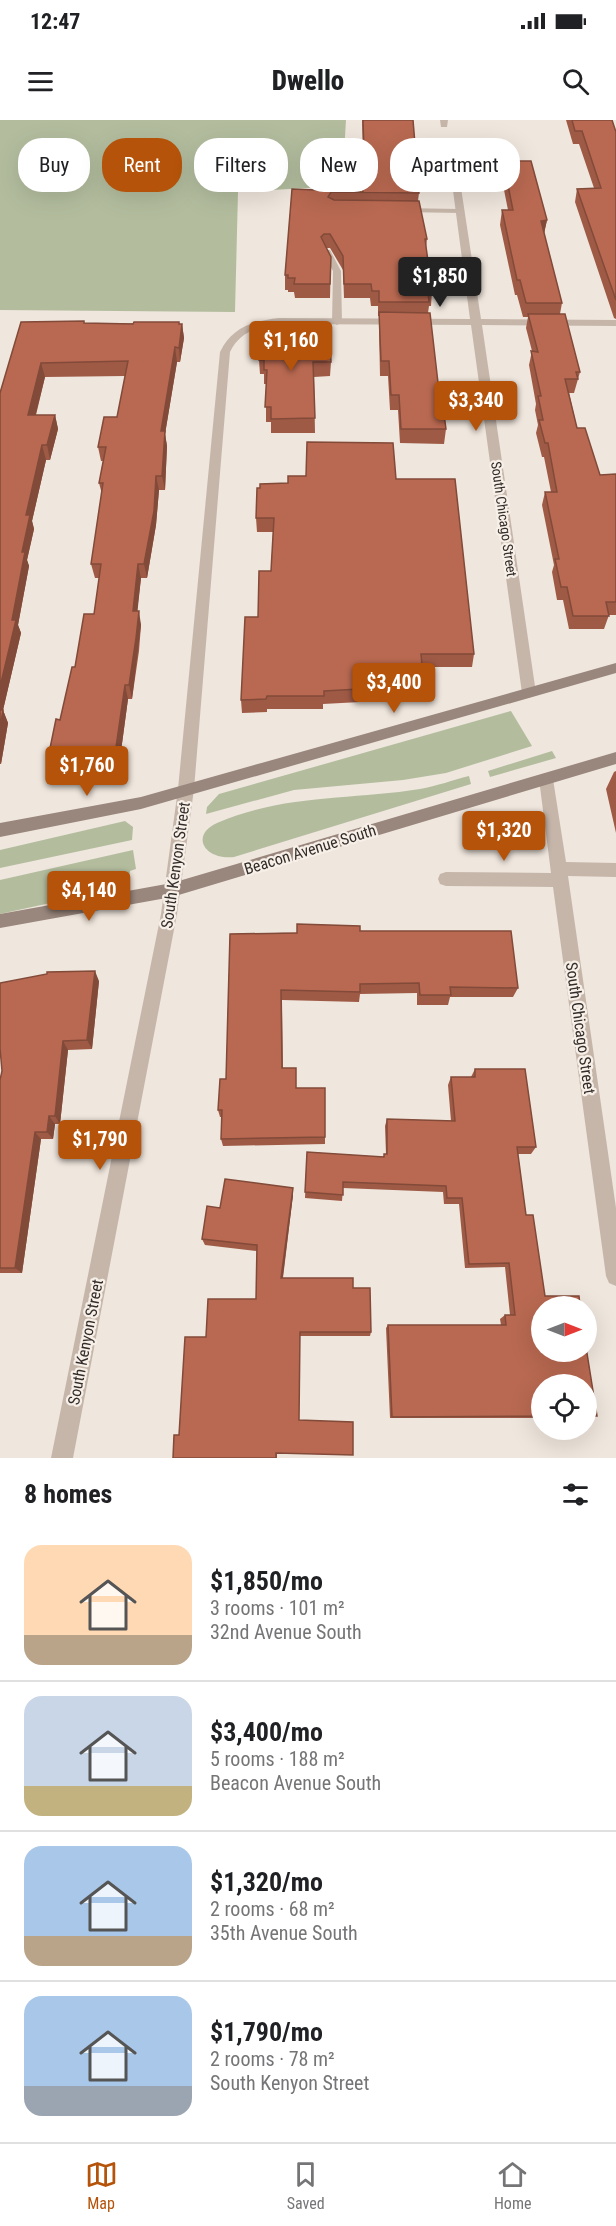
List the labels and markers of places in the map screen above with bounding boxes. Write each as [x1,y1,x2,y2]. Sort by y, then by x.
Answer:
pin: $1,850 [391,257,489,308]
pin: $1,160 [242,321,340,372]
pin: $3,340 [427,381,525,432]
pin: $3,400 [345,663,443,714]
pin: $1,760 [38,746,136,797]
pin: $1,320 [455,811,553,862]
pin: $4,140 [40,871,138,922]
pin: $1,790 [51,1120,149,1171]

